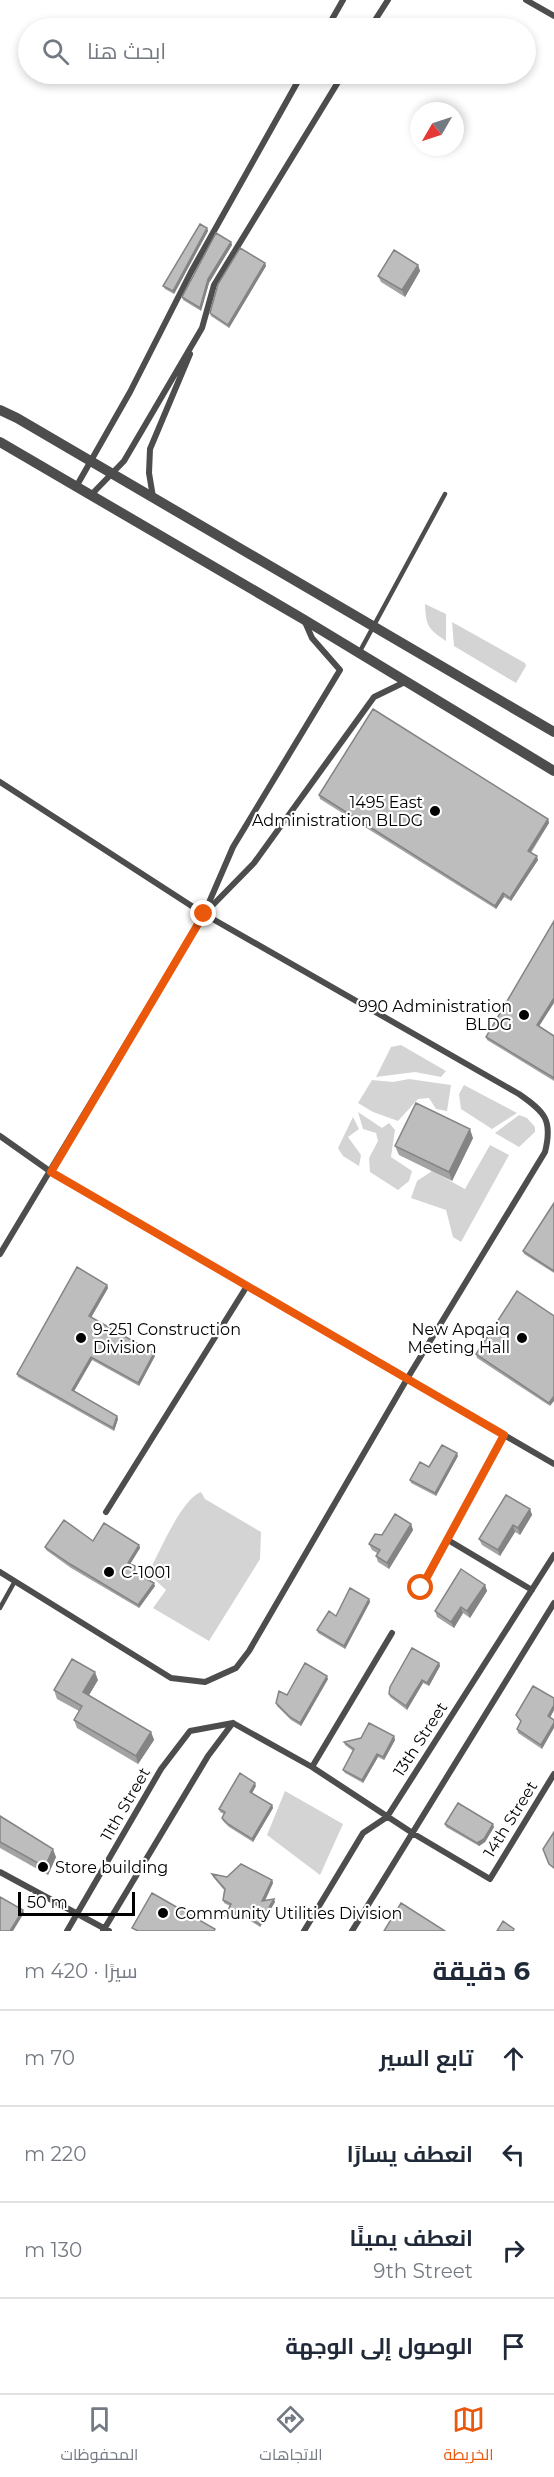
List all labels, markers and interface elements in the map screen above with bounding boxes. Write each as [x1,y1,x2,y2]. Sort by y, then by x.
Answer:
search box [18,18,536,84]
icon: search [39,35,72,68]
text: ابحث هنا [87,38,166,65]
north arrow [410,102,464,156]
place label: 1495 East Administration BLDG [252,793,424,830]
marker: 1495 East Administration BLDG [428,804,442,818]
route end [190,900,216,926]
place label: 990 Administration BLDG [358,997,512,1034]
marker: 990 Administration BLDG [517,1008,531,1022]
place label: 9-251 Construction Division [93,1320,241,1357]
place label: New Apqaiq Meeting Hall [408,1320,510,1357]
marker: 9-251 Construction Division [74,1331,88,1345]
marker: New Apqaiq Meeting Hall [515,1331,529,1345]
place label: C-1001 [121,1563,171,1582]
marker: C-1001 [102,1565,116,1579]
route start [407,1574,433,1600]
street label: 13th Street [389,1698,452,1780]
street label: 11th Street [97,1764,154,1844]
street label: 14th Street [480,1777,542,1861]
place label: Store building [55,1858,168,1877]
marker: Store building [36,1860,50,1874]
scale bar [18,1889,135,1916]
text: 50 m [27,1893,68,1912]
place label: Community Utilities Division [175,1904,402,1923]
marker: Community Utilities Division [156,1906,170,1920]
text: 6 دقيقة [433,1955,530,1987]
text: سيرًا · 420 m [24,1959,138,1983]
icon: ahead [497,2042,530,2075]
text: تابع السير [379,2045,473,2072]
text: 70 m [24,2046,75,2070]
icon: left [497,2138,530,2171]
text: انعطف يسارًا [347,2141,473,2168]
text: 220 m [24,2142,86,2166]
text: انعطف يمينًا [349,2225,473,2252]
icon: right [497,2234,530,2267]
text: 130 m [24,2238,82,2262]
text: 9th Street [373,2259,473,2283]
icon: arrive [497,2330,530,2363]
text: الوصول إلى الوجهة [285,2333,473,2360]
tab: المحفوظات [60,2403,138,2469]
tab: الاتجاهات [259,2403,323,2469]
tab: الخريطة [444,2403,494,2469]

